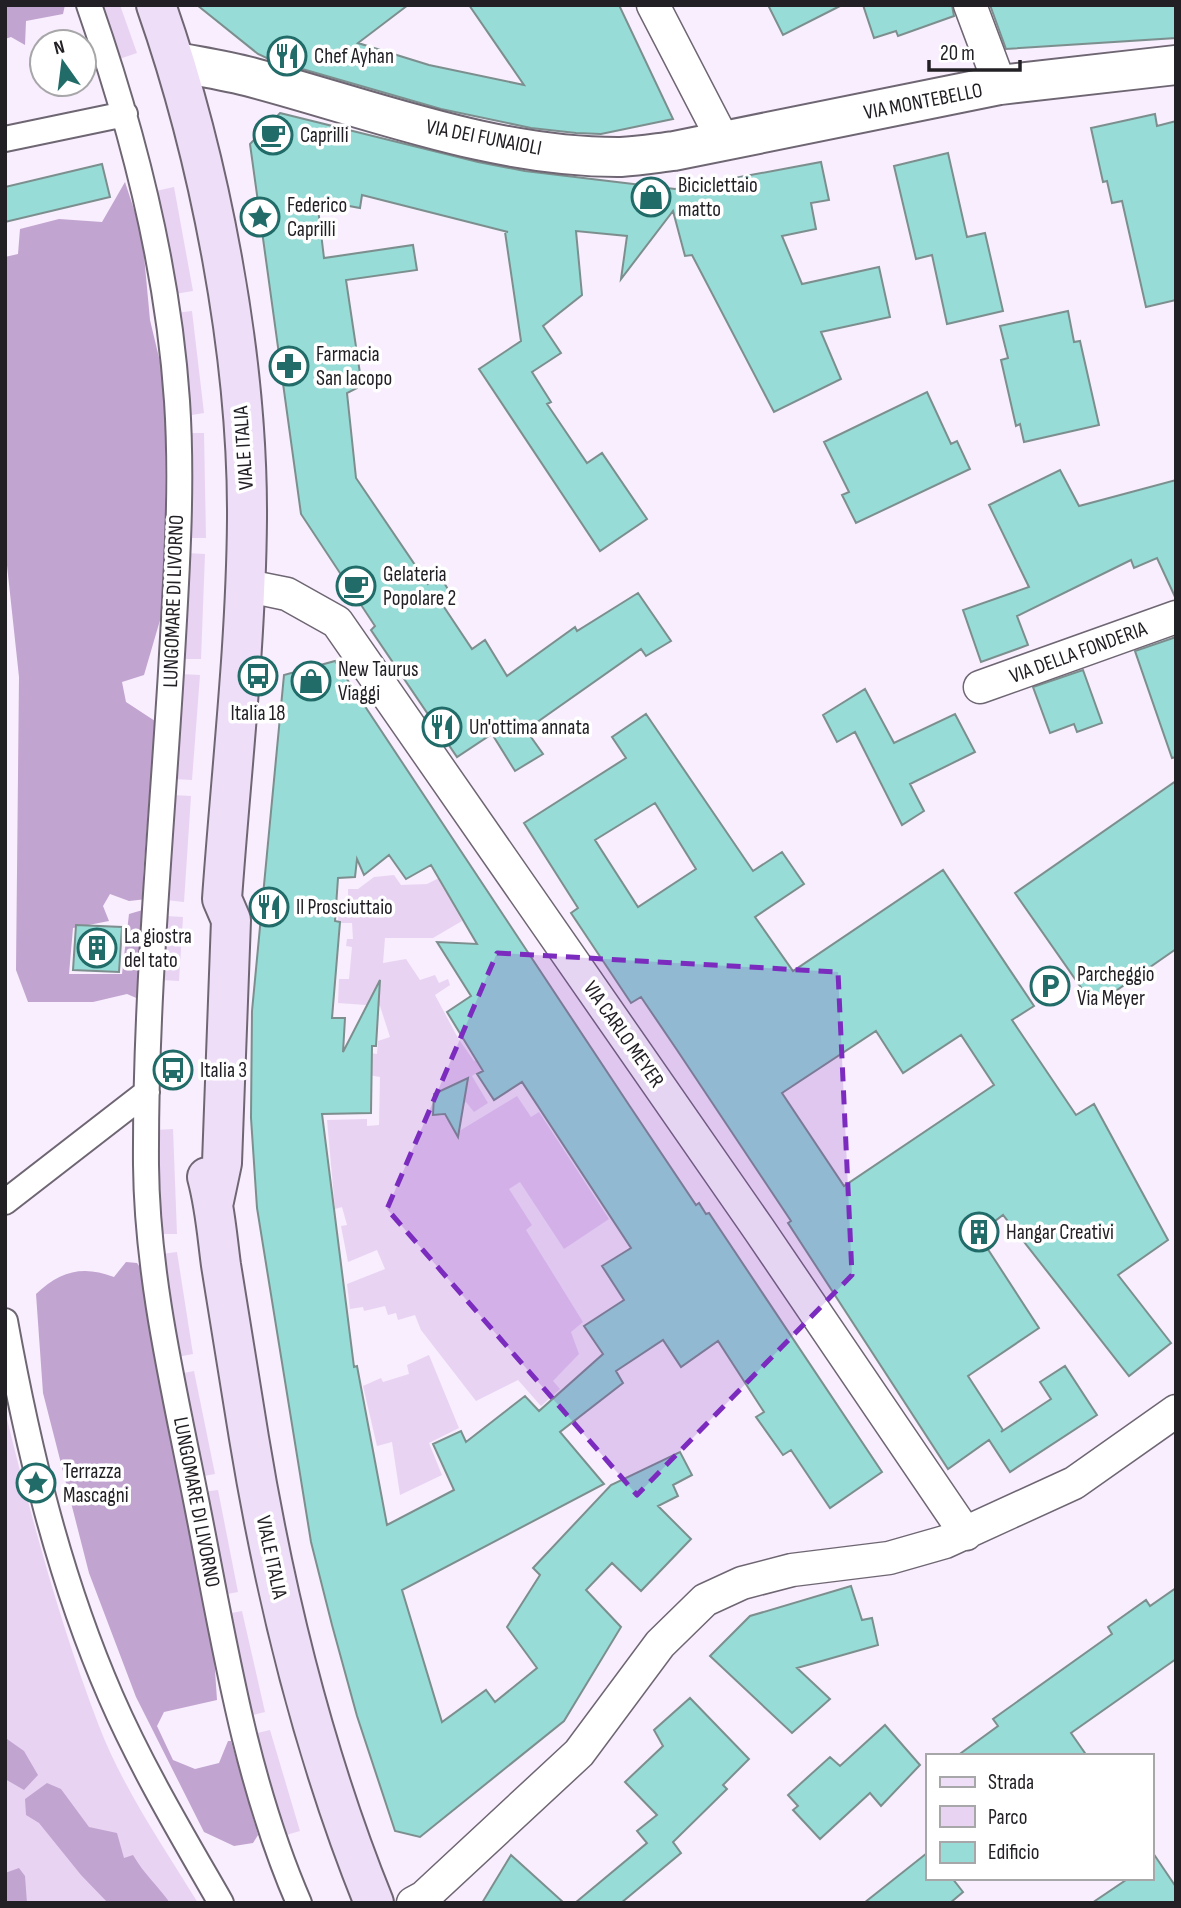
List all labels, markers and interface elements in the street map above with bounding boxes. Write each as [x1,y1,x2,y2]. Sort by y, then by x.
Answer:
north arrow [28,28,98,98]
scale bar [929,28,1020,72]
restaurant icon: Chef Ayhan [266,35,308,77]
text: N [52,36,67,60]
text: 20 m [940,41,975,66]
place label: Chef Ayhan [314,44,394,69]
street label: VIA MONTEBELLO [862,78,985,125]
cafe icon: Caprilli [252,114,294,156]
street label: VIA DEI FUNAIOLI [424,114,544,161]
place label: Caprilli [300,123,349,148]
place label: Biciclettaio matto [678,173,758,222]
shop icon: Biciclettaio matto [630,176,672,218]
place label: Federico Caprilli [287,193,347,242]
place icon: Federico Caprilli [239,196,281,238]
place label: Farmacia San Iacopo [316,342,392,391]
pharmacy icon: Farmacia San Iacopo [268,345,310,387]
street label: VIALE ITALIA [228,404,259,491]
street label: LUNGOMARE DI LIVORNO [158,514,189,688]
place label: Gelateria Popolare 2 [383,562,456,611]
cafe icon: Gelateria Popolare 2 [335,565,377,607]
street label: VIA DELLA FONDERIA [1006,616,1151,689]
bus stop icon: Italia 18 [237,655,279,697]
place label: New Taurus Viaggi [338,657,419,706]
shop icon: New Taurus Viaggi [290,660,332,702]
place label: Italia 18 [231,701,285,726]
restaurant icon: Un'ottima annata [421,706,463,748]
place label: Un'ottima annata [469,715,590,740]
restaurant icon: Il Prosciuttaio [248,886,290,928]
place label: Il Prosciuttaio [296,895,393,920]
place label: La giostra del tato [124,924,192,973]
building icon: La giostra del tato [76,927,118,969]
place label: Parcheggio Via Meyer [1077,962,1155,1011]
parking icon: Parcheggio Via Meyer [1029,965,1071,1007]
street label: VIA CARLO MEYER [578,976,670,1093]
bus stop icon: Italia 3 [152,1049,194,1091]
place label: Italia 3 [200,1058,247,1083]
building icon: Hangar Creativi [958,1211,1000,1253]
place label: Hangar Creativi [1006,1220,1114,1245]
street label: LUNGOMARE DI LIVORNO [168,1415,225,1589]
place label: Terrazza Mascagni [63,1459,129,1508]
place icon: Terrazza Mascagni [15,1462,57,1504]
street label: VIALE ITALIA [251,1513,293,1602]
legend [926,1754,1153,1880]
text: Strada [988,1770,1034,1795]
text: Parco [988,1805,1027,1830]
text: Edificio [988,1840,1039,1865]

